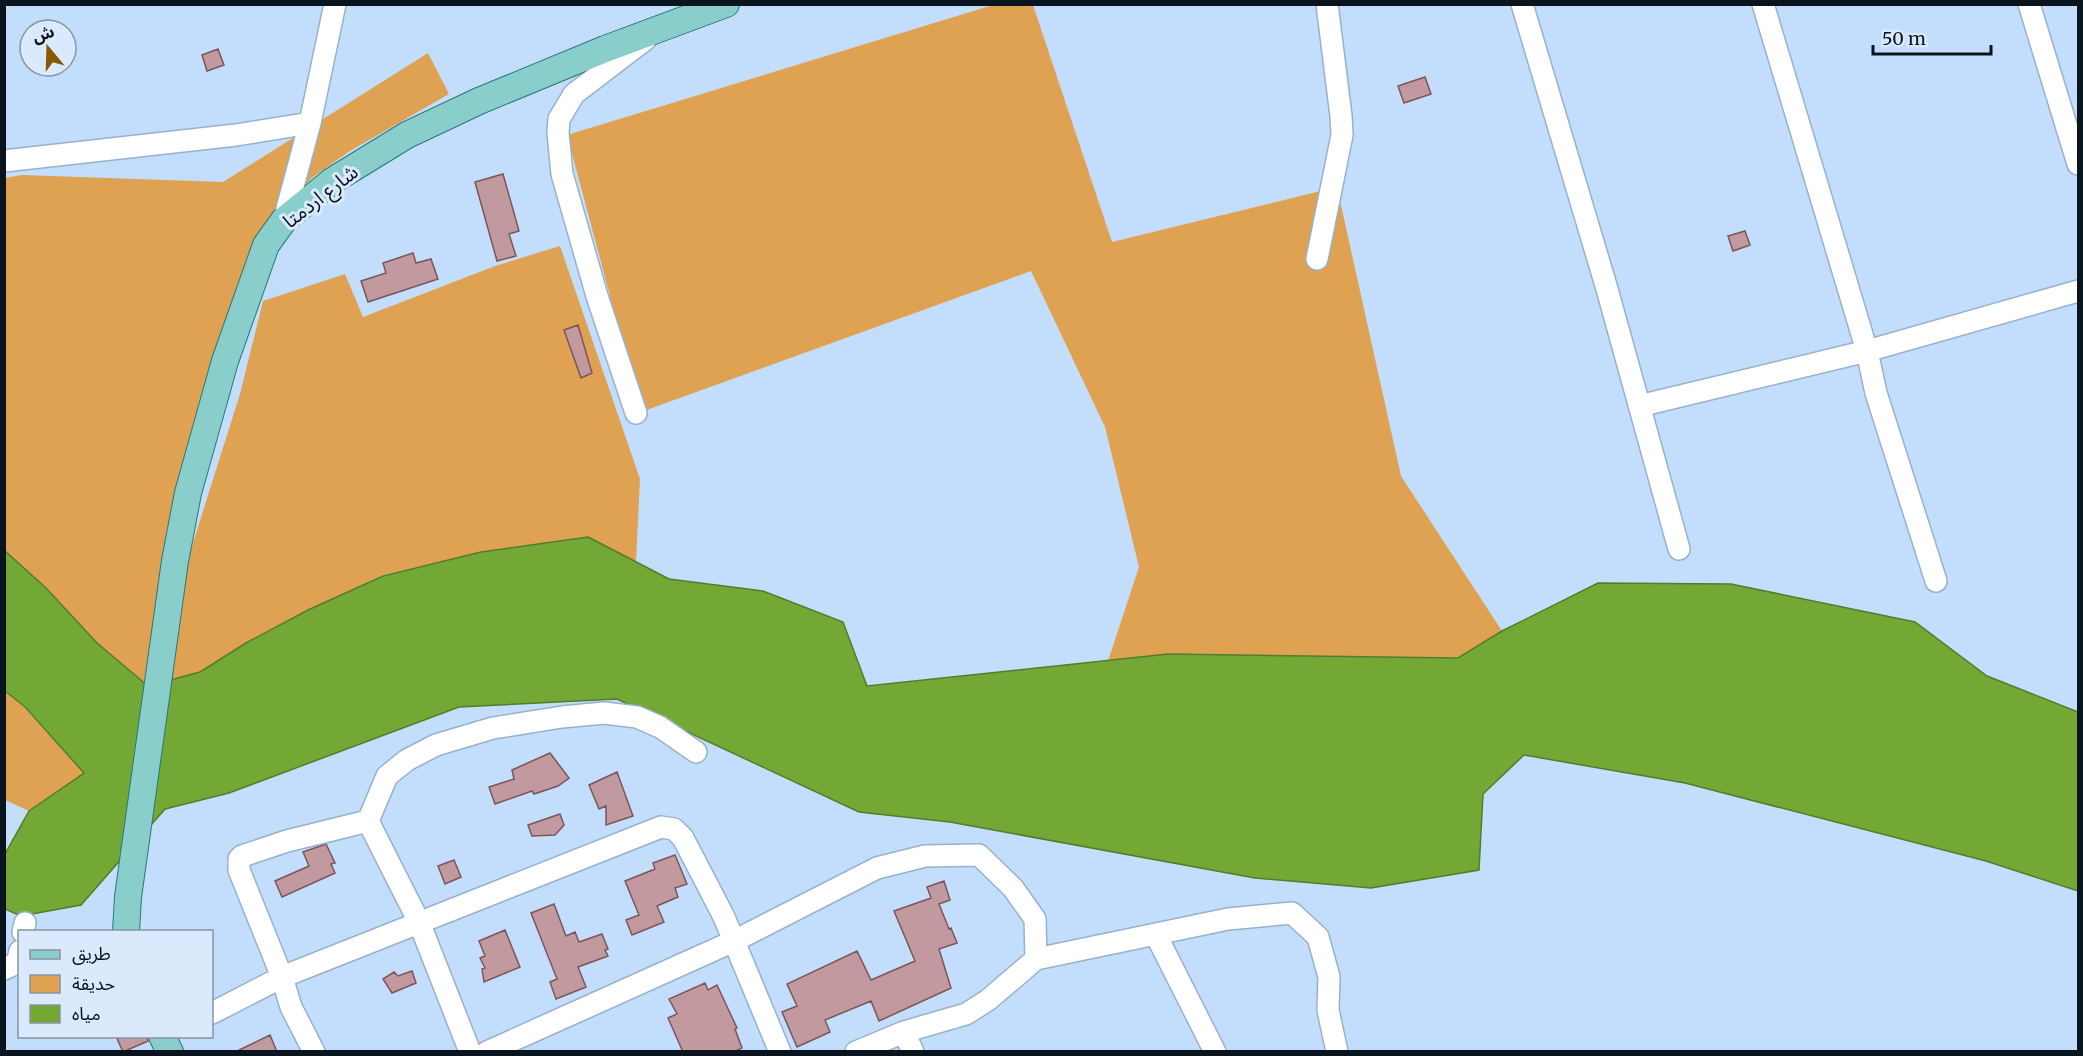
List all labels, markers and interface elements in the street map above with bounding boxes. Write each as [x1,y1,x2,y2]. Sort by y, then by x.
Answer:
north arrow [18,18,78,78]
scale bar [1873,18,1992,56]
text: ش [29,21,57,47]
text: 50 m [1882,27,1926,50]
street label: شارع اردمتا [277,159,364,235]
legend [18,930,213,1038]
text: طريق [72,942,111,965]
text: حديقة [72,972,115,995]
text: مياه [72,1002,101,1025]

